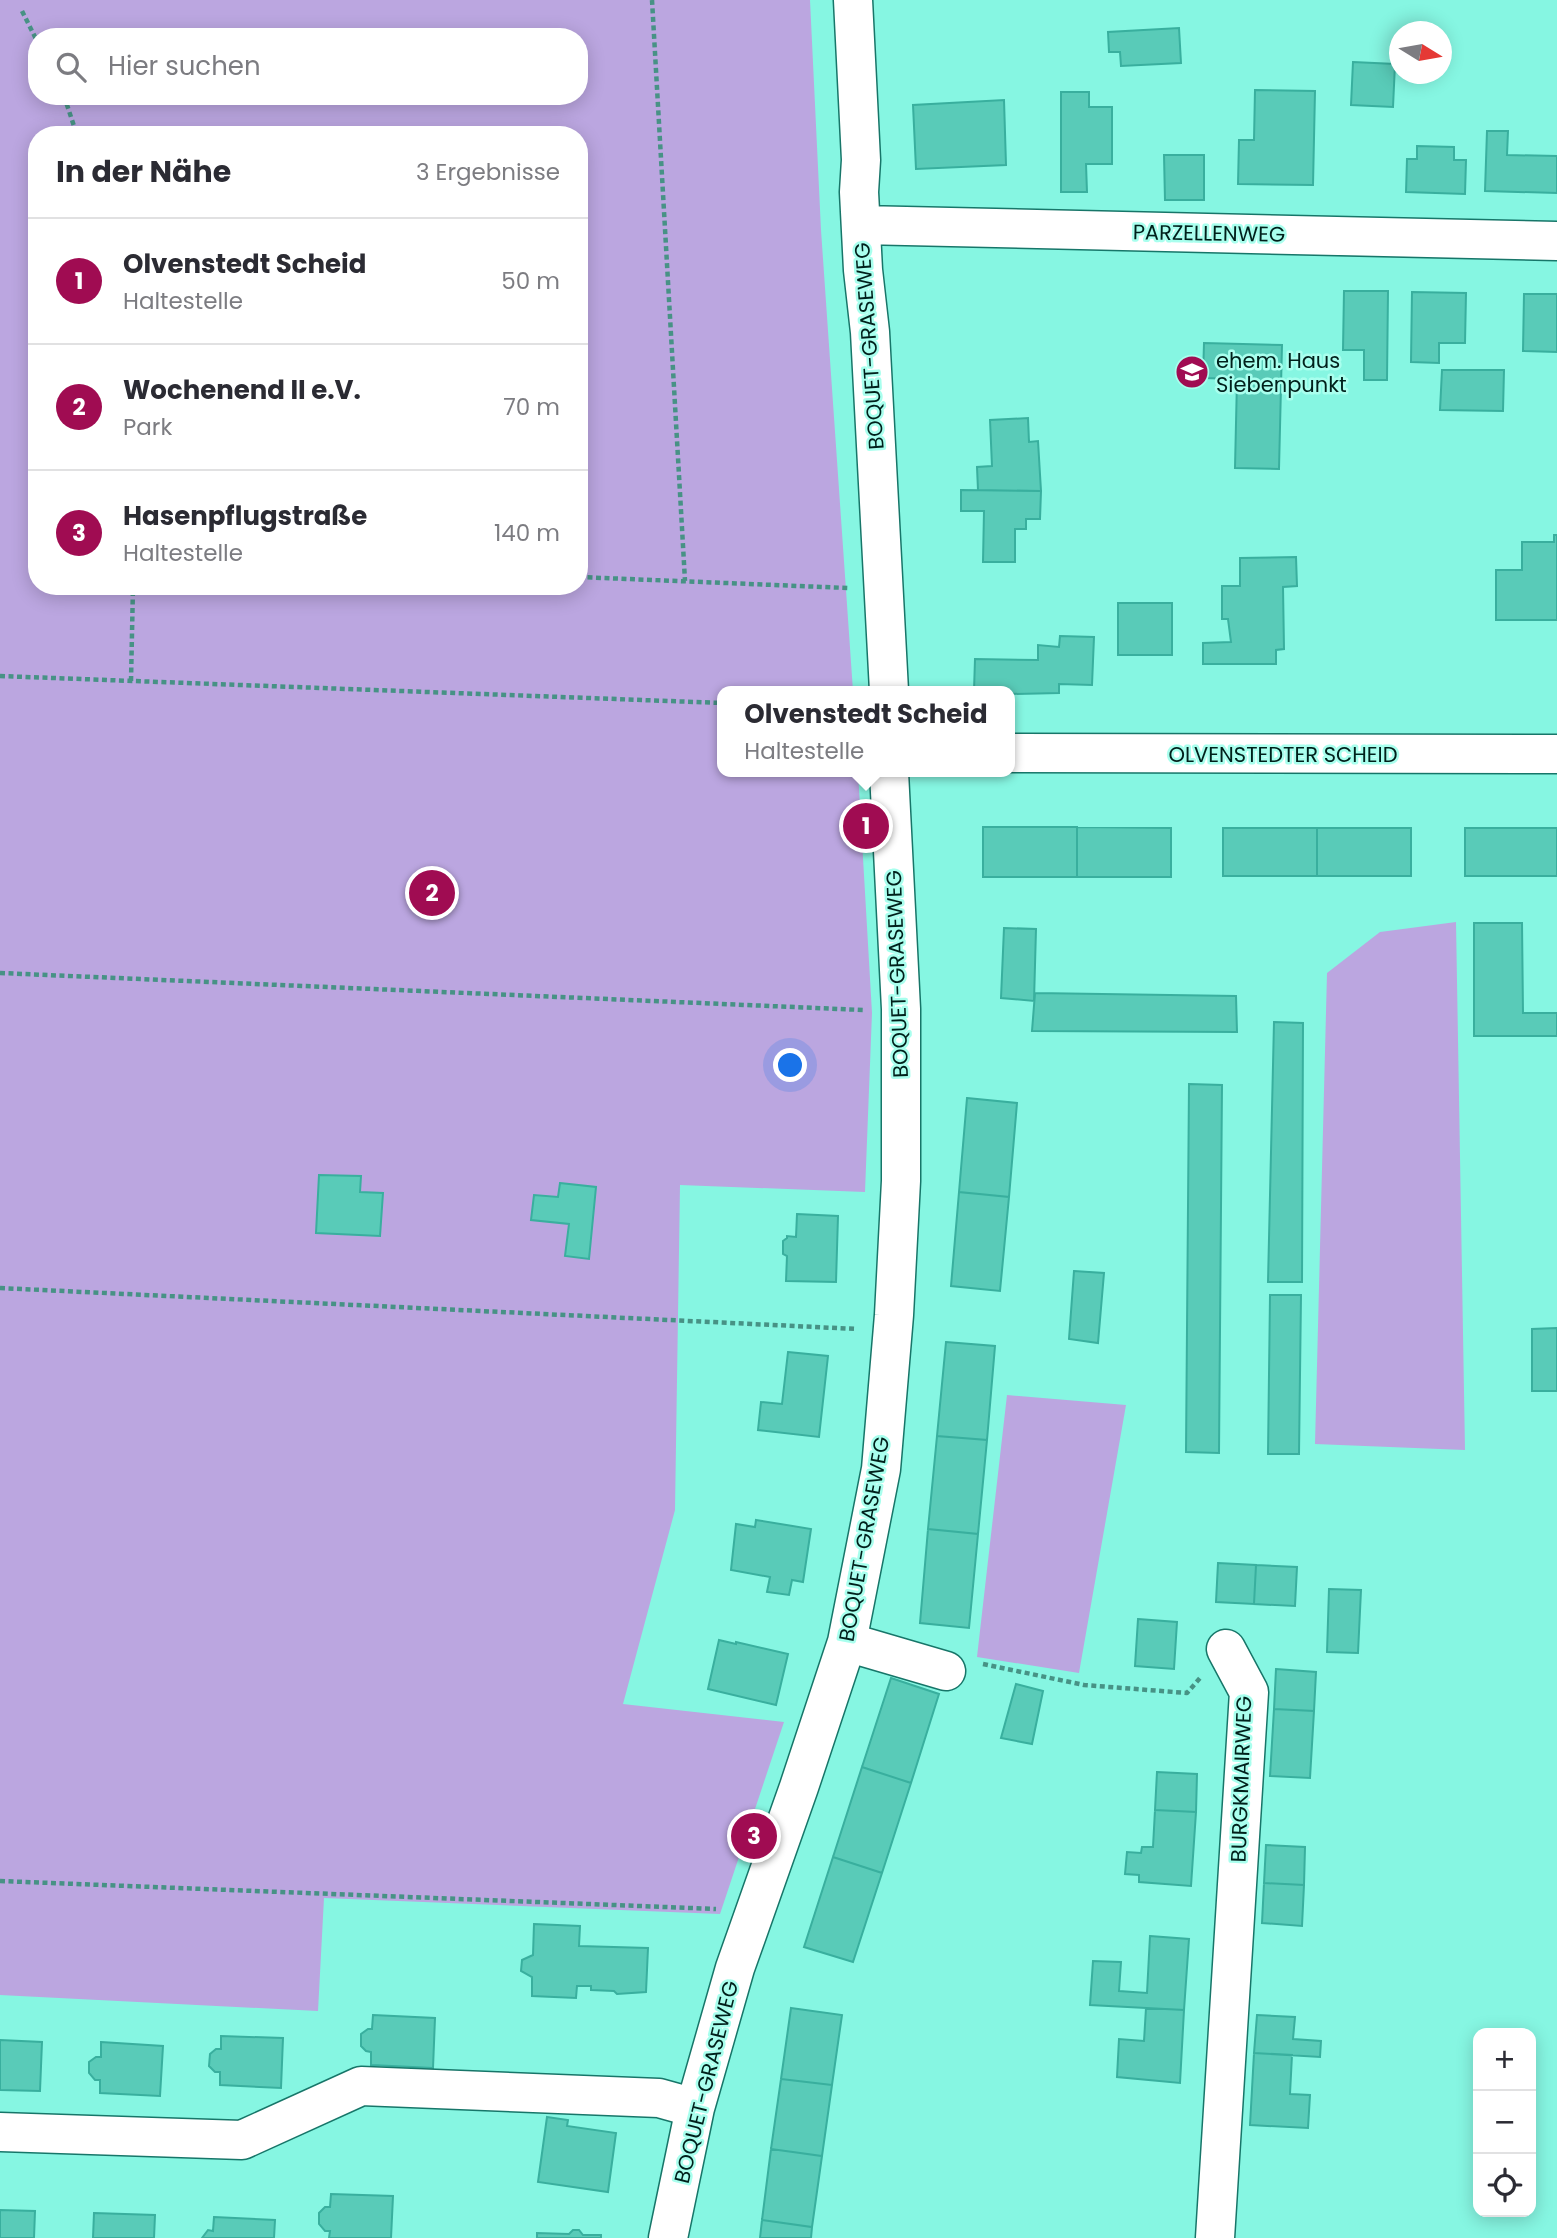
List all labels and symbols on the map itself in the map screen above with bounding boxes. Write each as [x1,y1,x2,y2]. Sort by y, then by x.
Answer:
north arrow [1389,21,1452,84]
street label: PARZELLENWEG [1133,217,1285,249]
street label: BOQUET-GRASEWEG [847,241,891,451]
place label: ehem. Haus Siebenpunkt [1216,346,1347,399]
school or university icon: ehem. Haus Siebenpunkt [1173,353,1211,391]
street label: OLVENSTEDTER SCHEID [1169,740,1397,769]
pin: 1 [843,800,889,852]
pin: 2 [409,867,455,919]
street label: BOQUET-GRASEWEG [879,870,915,1078]
your location [773,1048,807,1082]
street label: BOQUET-GRASEWEG [832,1434,896,1644]
street label: BURGKMAIRWEG [1224,1695,1258,1863]
pin: 3 [731,1810,777,1862]
street label: BOQUET-GRASEWEG [667,1978,745,2186]

